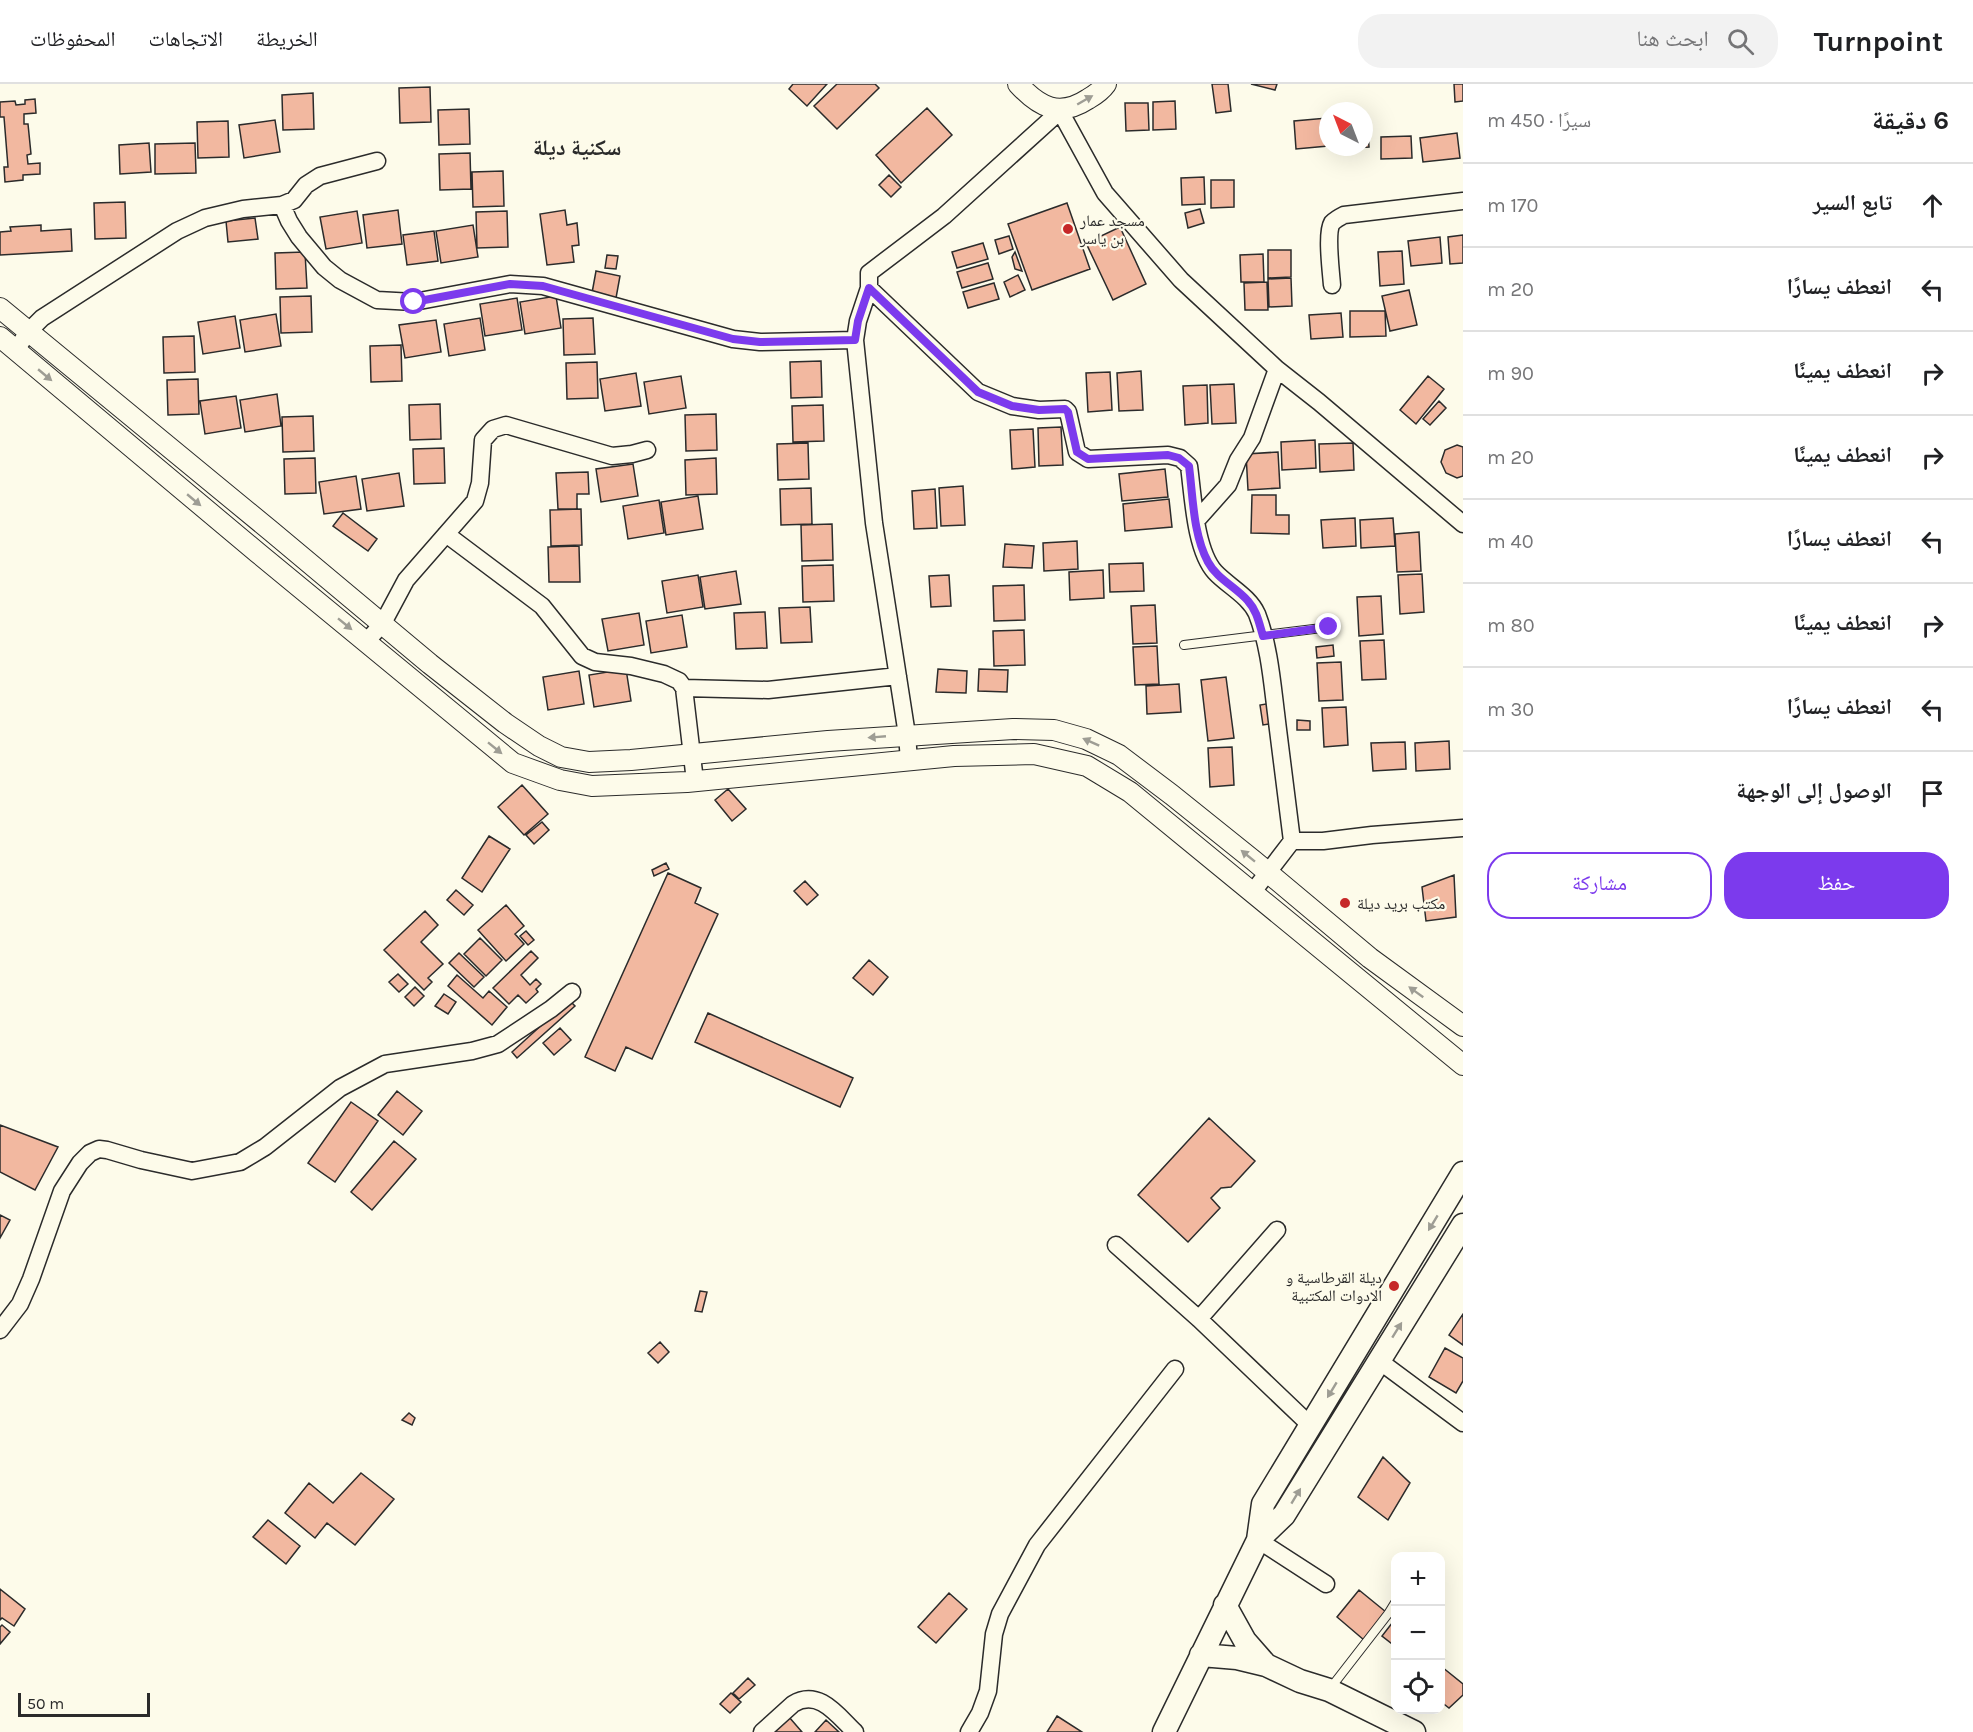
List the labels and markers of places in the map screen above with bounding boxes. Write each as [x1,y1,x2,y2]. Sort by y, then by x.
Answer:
place label: مسجد عمار بن ياسر [1079,211,1145,249]
marker: مسجد عمار بن ياسر [1061,222,1075,236]
place label: مكتب بريد ديلة [1357,894,1445,913]
marker: مكتب بريد ديلة [1338,896,1352,910]
place label: ديلة القرطاسية و الادوات المكتبية [1286,1268,1382,1305]
marker: ديلة القرطاسية و الادوات المكتبية [1387,1279,1401,1293]

